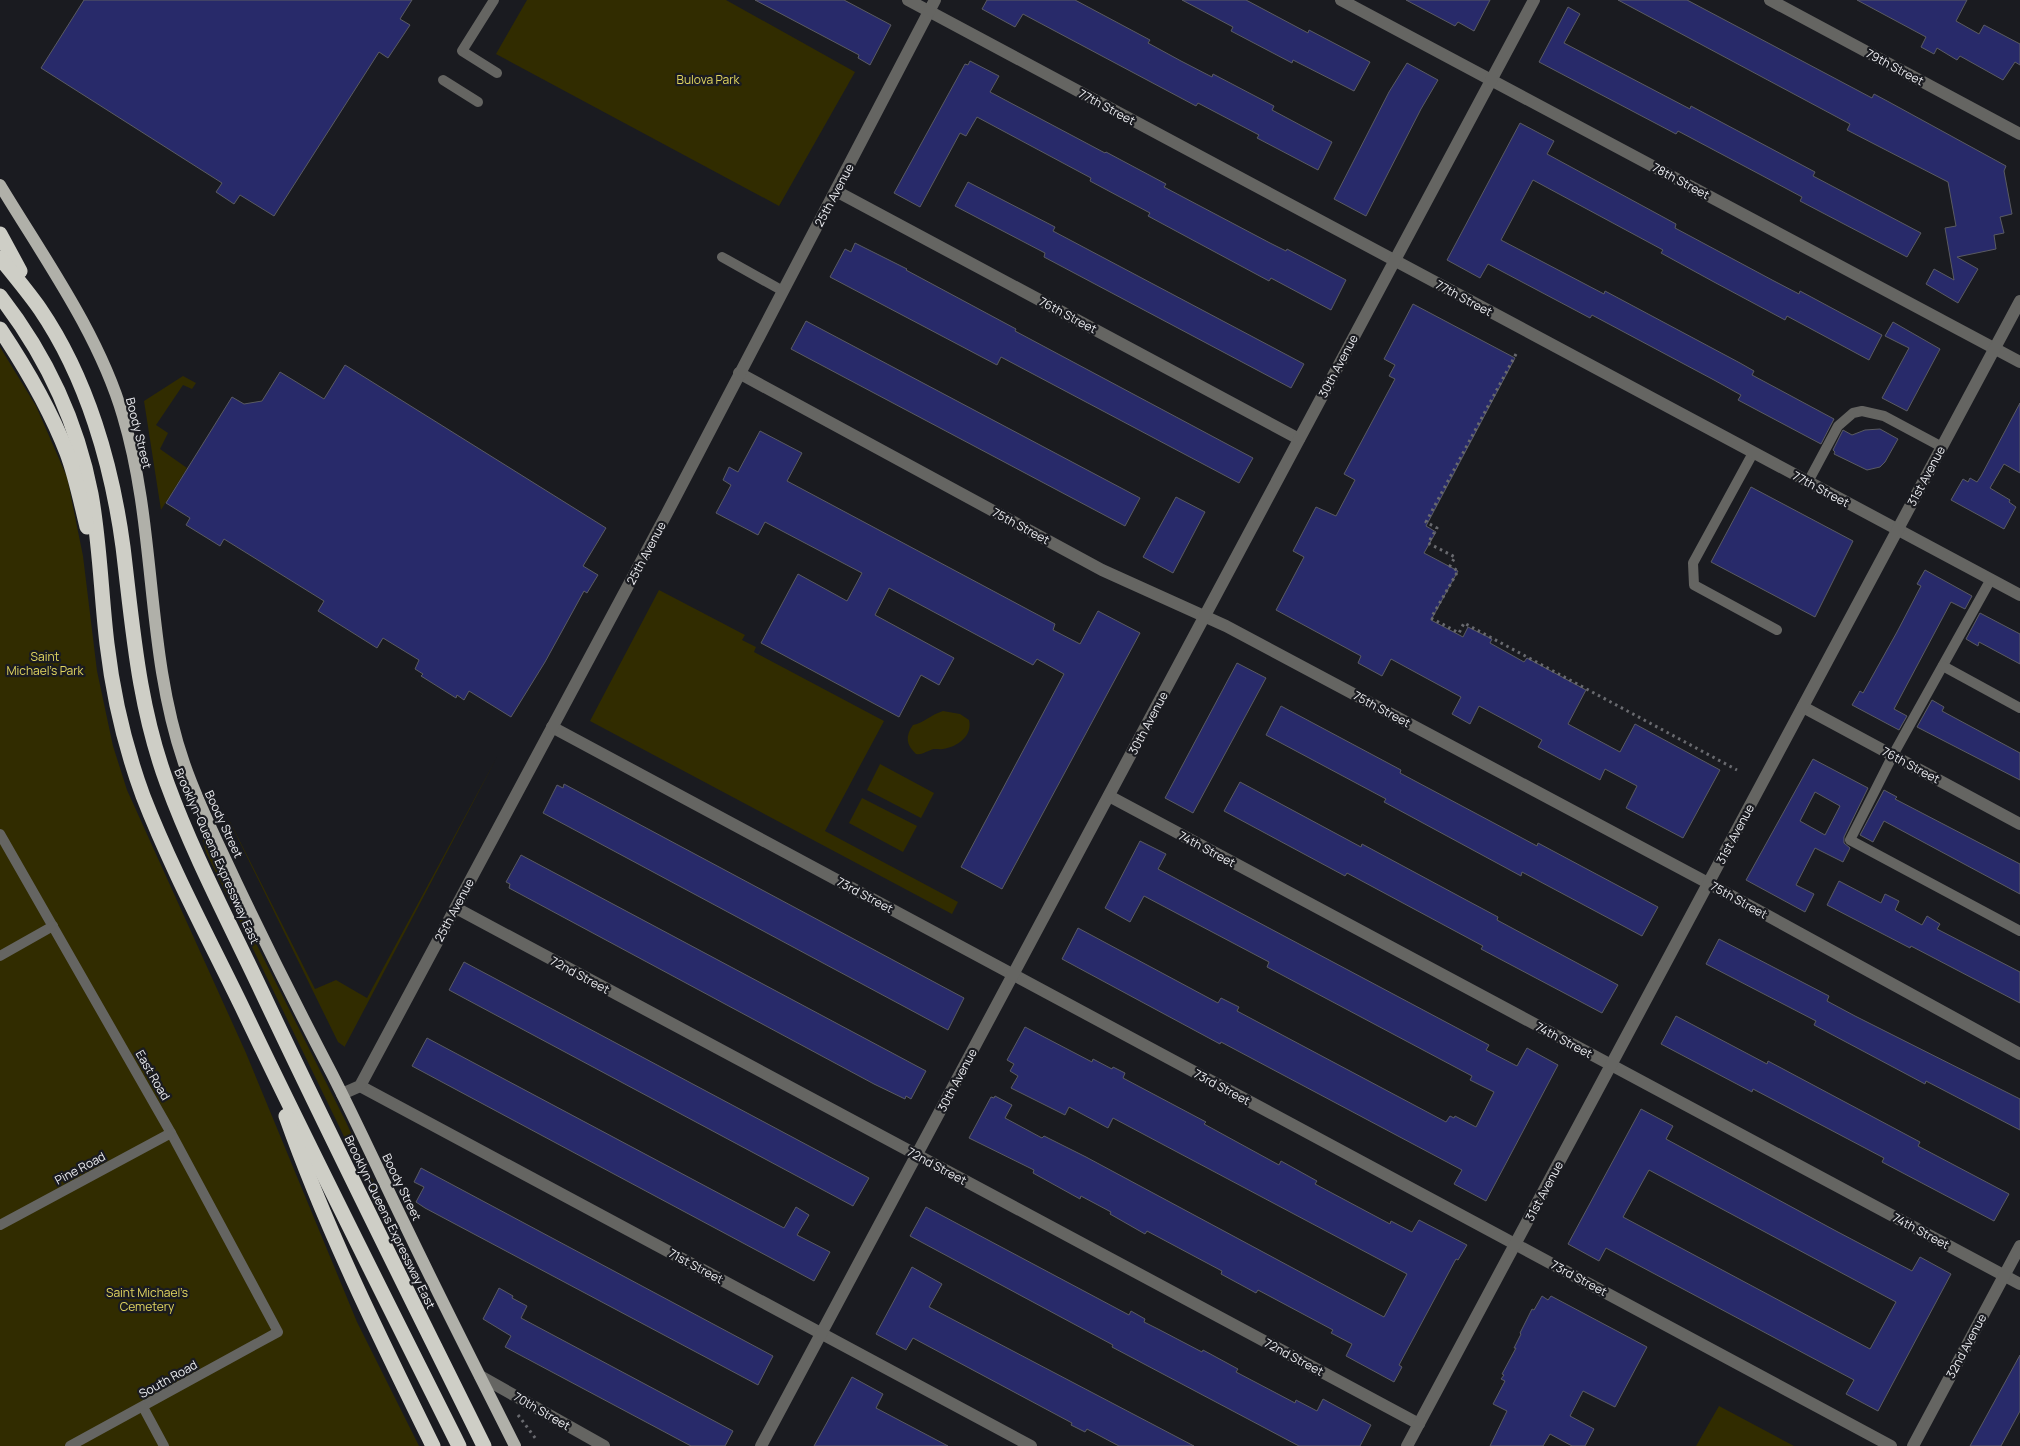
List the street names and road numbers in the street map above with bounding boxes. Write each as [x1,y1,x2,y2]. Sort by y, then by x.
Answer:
street label: 79th Street [1863,45,1927,89]
street label: 77th Street [1076,85,1139,129]
street label: 78th Street [1649,159,1713,203]
street label: 25th Avenue [810,160,858,230]
street label: 77th Street [1433,276,1496,320]
street label: 76th Street [1036,293,1100,337]
street label: 30th Avenue [1314,331,1362,401]
street label: Boody Street [122,396,156,470]
street label: 31st Avenue [1903,443,1949,509]
street label: 77th Street [1790,467,1853,511]
street label: 75th Street [989,504,1053,548]
street label: 25th Avenue [622,518,670,588]
street label: 75th Street [1350,687,1414,731]
street label: 30th Avenue [1124,688,1172,758]
street label: 76th Street [1879,743,1943,787]
street label: Brooklyn-Queens Expressway East [170,765,264,947]
street label: Boody Street [201,787,247,861]
street label: 31st Avenue [1712,801,1758,867]
street label: 74th Street [1176,827,1239,871]
street label: 73rd Street [834,873,896,917]
street label: 25th Avenue [430,875,478,945]
street label: 75th Street [1708,877,1771,923]
street label: 72nd Street [547,952,613,998]
street label: 74th Street [1533,1018,1596,1062]
street label: 30th Avenue [933,1045,981,1115]
street label: East Road [132,1047,174,1103]
street label: 73rd Street [1191,1065,1253,1109]
street label: Brooklyn-Queens Expressway East [341,1133,440,1312]
street label: 72nd Street [904,1143,970,1189]
street label: Pine Road [52,1148,108,1188]
street label: Boody Street [378,1151,426,1224]
street label: 31st Avenue [1521,1158,1567,1224]
street label: 74th Street [1890,1209,1953,1253]
street label: 71st Street [666,1245,726,1288]
street label: 73rd Street [1548,1256,1610,1300]
street label: 32nd Avenue [1942,1311,1990,1381]
street label: 72nd Street [1261,1334,1327,1380]
street label: South Road [136,1356,200,1402]
street label: 70th Street [510,1388,574,1434]

